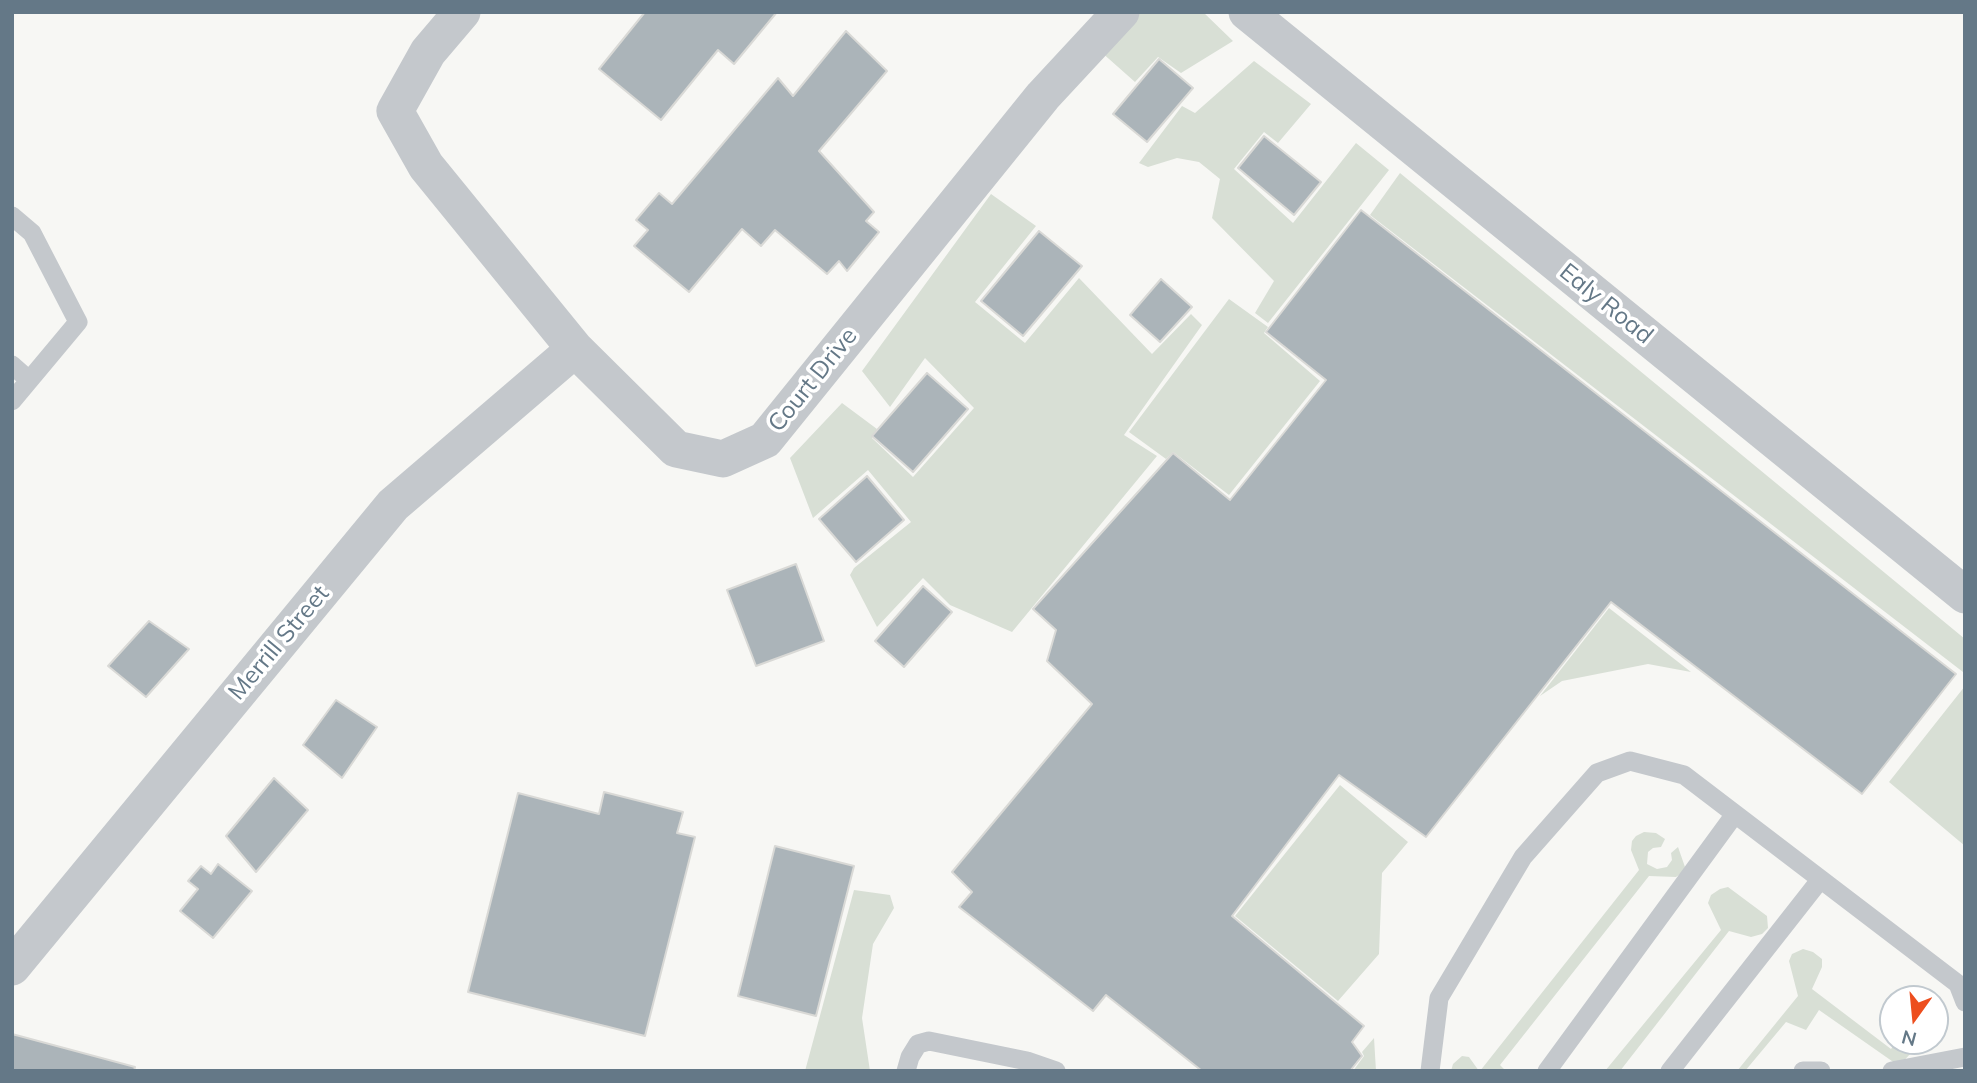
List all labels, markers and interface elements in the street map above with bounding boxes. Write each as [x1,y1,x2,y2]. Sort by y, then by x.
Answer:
street label: Ealy Road [1553,258,1659,350]
street label: Court Drive [762,322,864,438]
street label: Merrill Street [223,580,335,706]
north arrow [1879,985,1949,1055]
text: N [1899,1025,1919,1052]

